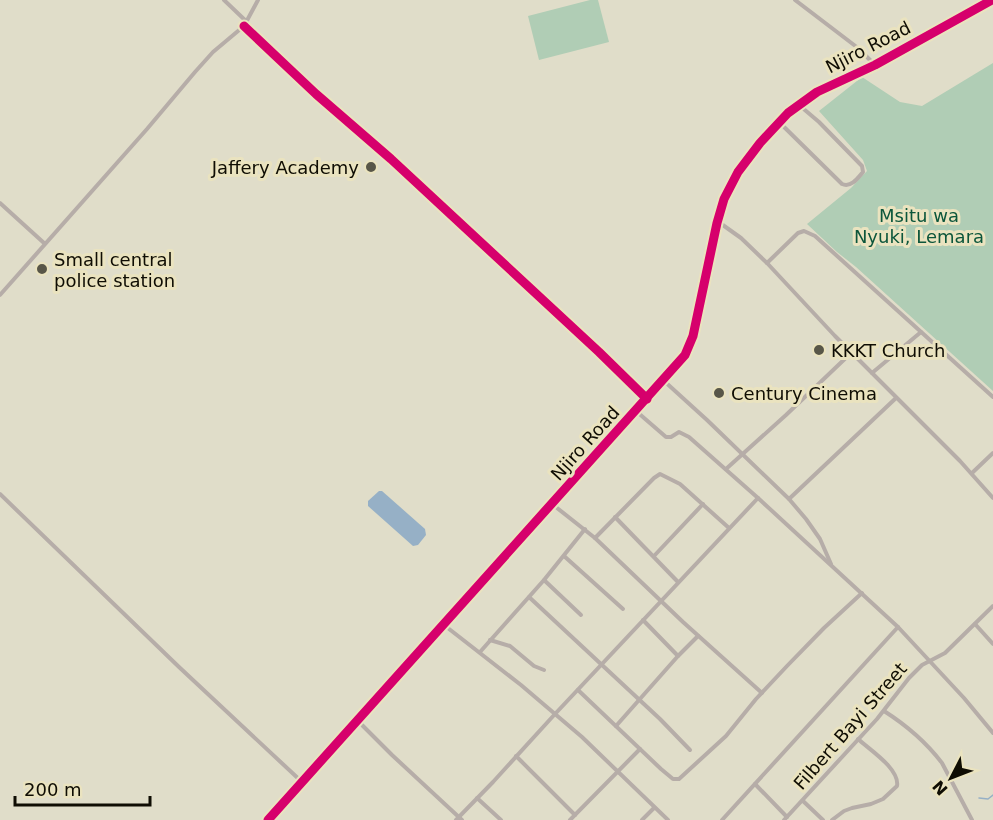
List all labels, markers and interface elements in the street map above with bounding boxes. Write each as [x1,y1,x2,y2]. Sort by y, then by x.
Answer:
street label: Njiro Road [822,17,914,77]
place label: Jaffery Academy [211,157,359,178]
marker: Jaffery Academy [364,160,378,174]
park label: Msitu wa Nyuki, Lemara [854,205,984,247]
place label: Small central police station [54,249,175,291]
marker: Small central police station [35,262,49,276]
place label: KKKT Church [831,340,945,361]
marker: KKKT Church [812,343,826,357]
place label: Century Cinema [731,383,877,404]
marker: Century Cinema [712,386,726,400]
street label: Njiro Road [546,402,624,484]
street label: Filbert Bayi Street [789,658,911,794]
north arrow [921,748,981,808]
scale bar [15,769,150,807]
text: N [929,776,952,799]
text: 200 m [24,779,82,800]

